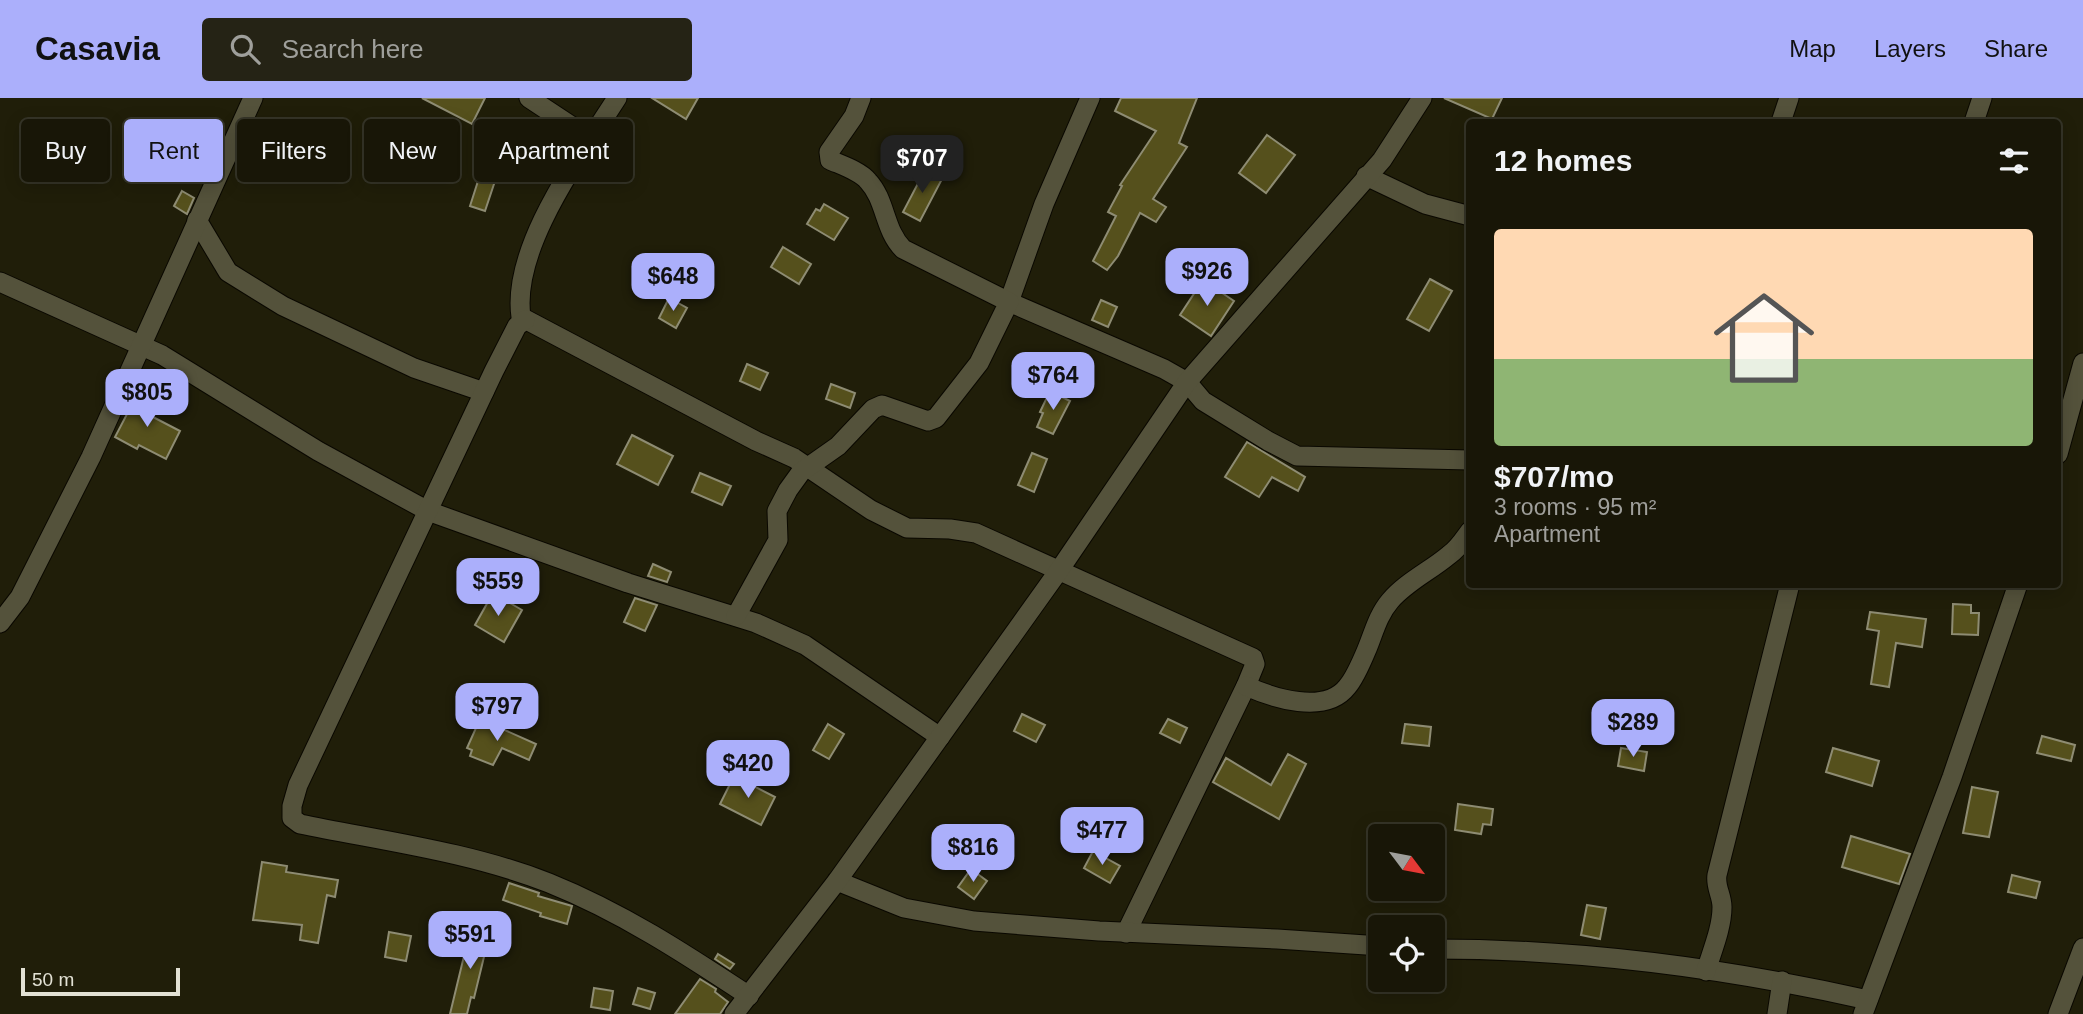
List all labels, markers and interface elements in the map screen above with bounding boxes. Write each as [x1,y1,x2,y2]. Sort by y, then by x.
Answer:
search box [202,18,692,81]
text: Casavia [35,30,160,67]
icon: search [226,30,264,68]
text: Search here [282,34,423,64]
text: Map [1789,35,1836,62]
text: Layers [1874,35,1946,62]
text: Share [1984,35,2048,62]
chip: Buy [21,119,110,182]
chip: Rent [124,119,223,182]
chip: Filters [237,119,350,182]
chip: New [364,119,460,182]
chip: Apartment [474,119,633,182]
pin: $707 [881,136,963,195]
icon: filters [1995,142,2033,180]
text: 12 homes [1494,144,1632,177]
text: $707 [896,145,948,171]
pin: $926 [1166,248,1248,308]
pin: $648 [632,254,714,313]
text: $926 [1181,258,1233,284]
text: $648 [647,263,699,289]
icon: home [1701,275,1827,401]
pin: $764 [1012,352,1094,412]
text: $764 [1027,362,1079,388]
pin: $805 [106,370,188,429]
text: $805 [121,379,173,405]
text: $707/mo [1494,460,1614,493]
text: 3 rooms · 95 m² [1494,494,1656,520]
text: Apartment [1494,521,1600,547]
pin: $559 [457,559,539,618]
text: $559 [472,568,524,594]
pin: $797 [456,684,538,743]
text: $797 [471,693,523,719]
pin: $289 [1592,700,1674,759]
text: $289 [1607,709,1659,735]
pin: $420 [707,740,789,800]
text: $420 [722,750,774,776]
pin: $477 [1061,808,1143,867]
text: $477 [1076,817,1128,843]
pin: $816 [932,824,1014,884]
north arrow [1368,824,1446,901]
map controls [1368,824,1445,992]
text: $816 [947,834,999,860]
pin: $591 [429,912,511,971]
button: locate [1368,915,1445,992]
text: $591 [444,921,496,947]
scale bar [21,965,180,997]
text: 50 m [32,969,74,990]

